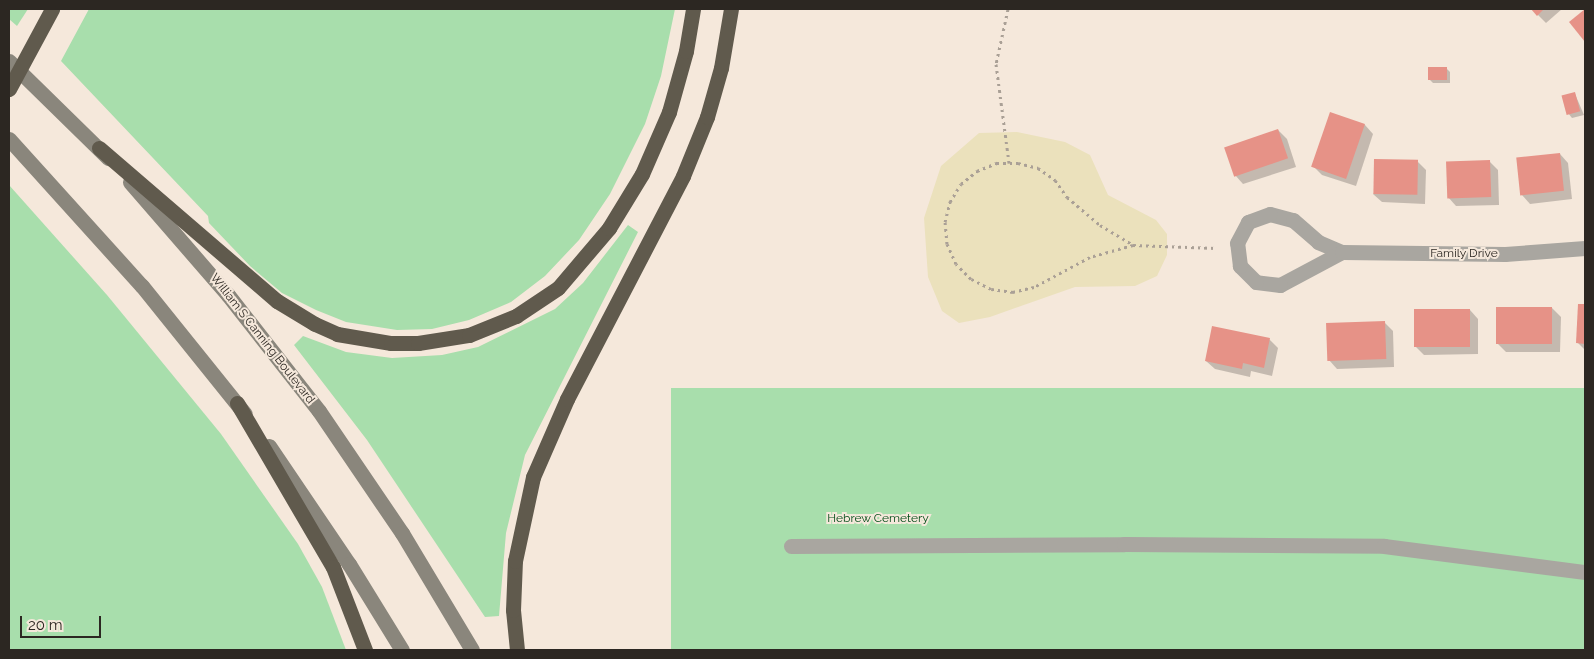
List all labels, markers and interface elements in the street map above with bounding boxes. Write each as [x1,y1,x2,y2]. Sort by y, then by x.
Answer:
street label: Family Drive [1430,247,1498,261]
street label: William S Canning Boulevard [207,271,317,407]
park label: Hebrew Cemetery [827,512,929,526]
scale bar [22,606,104,638]
text: 20 m [28,616,63,634]

